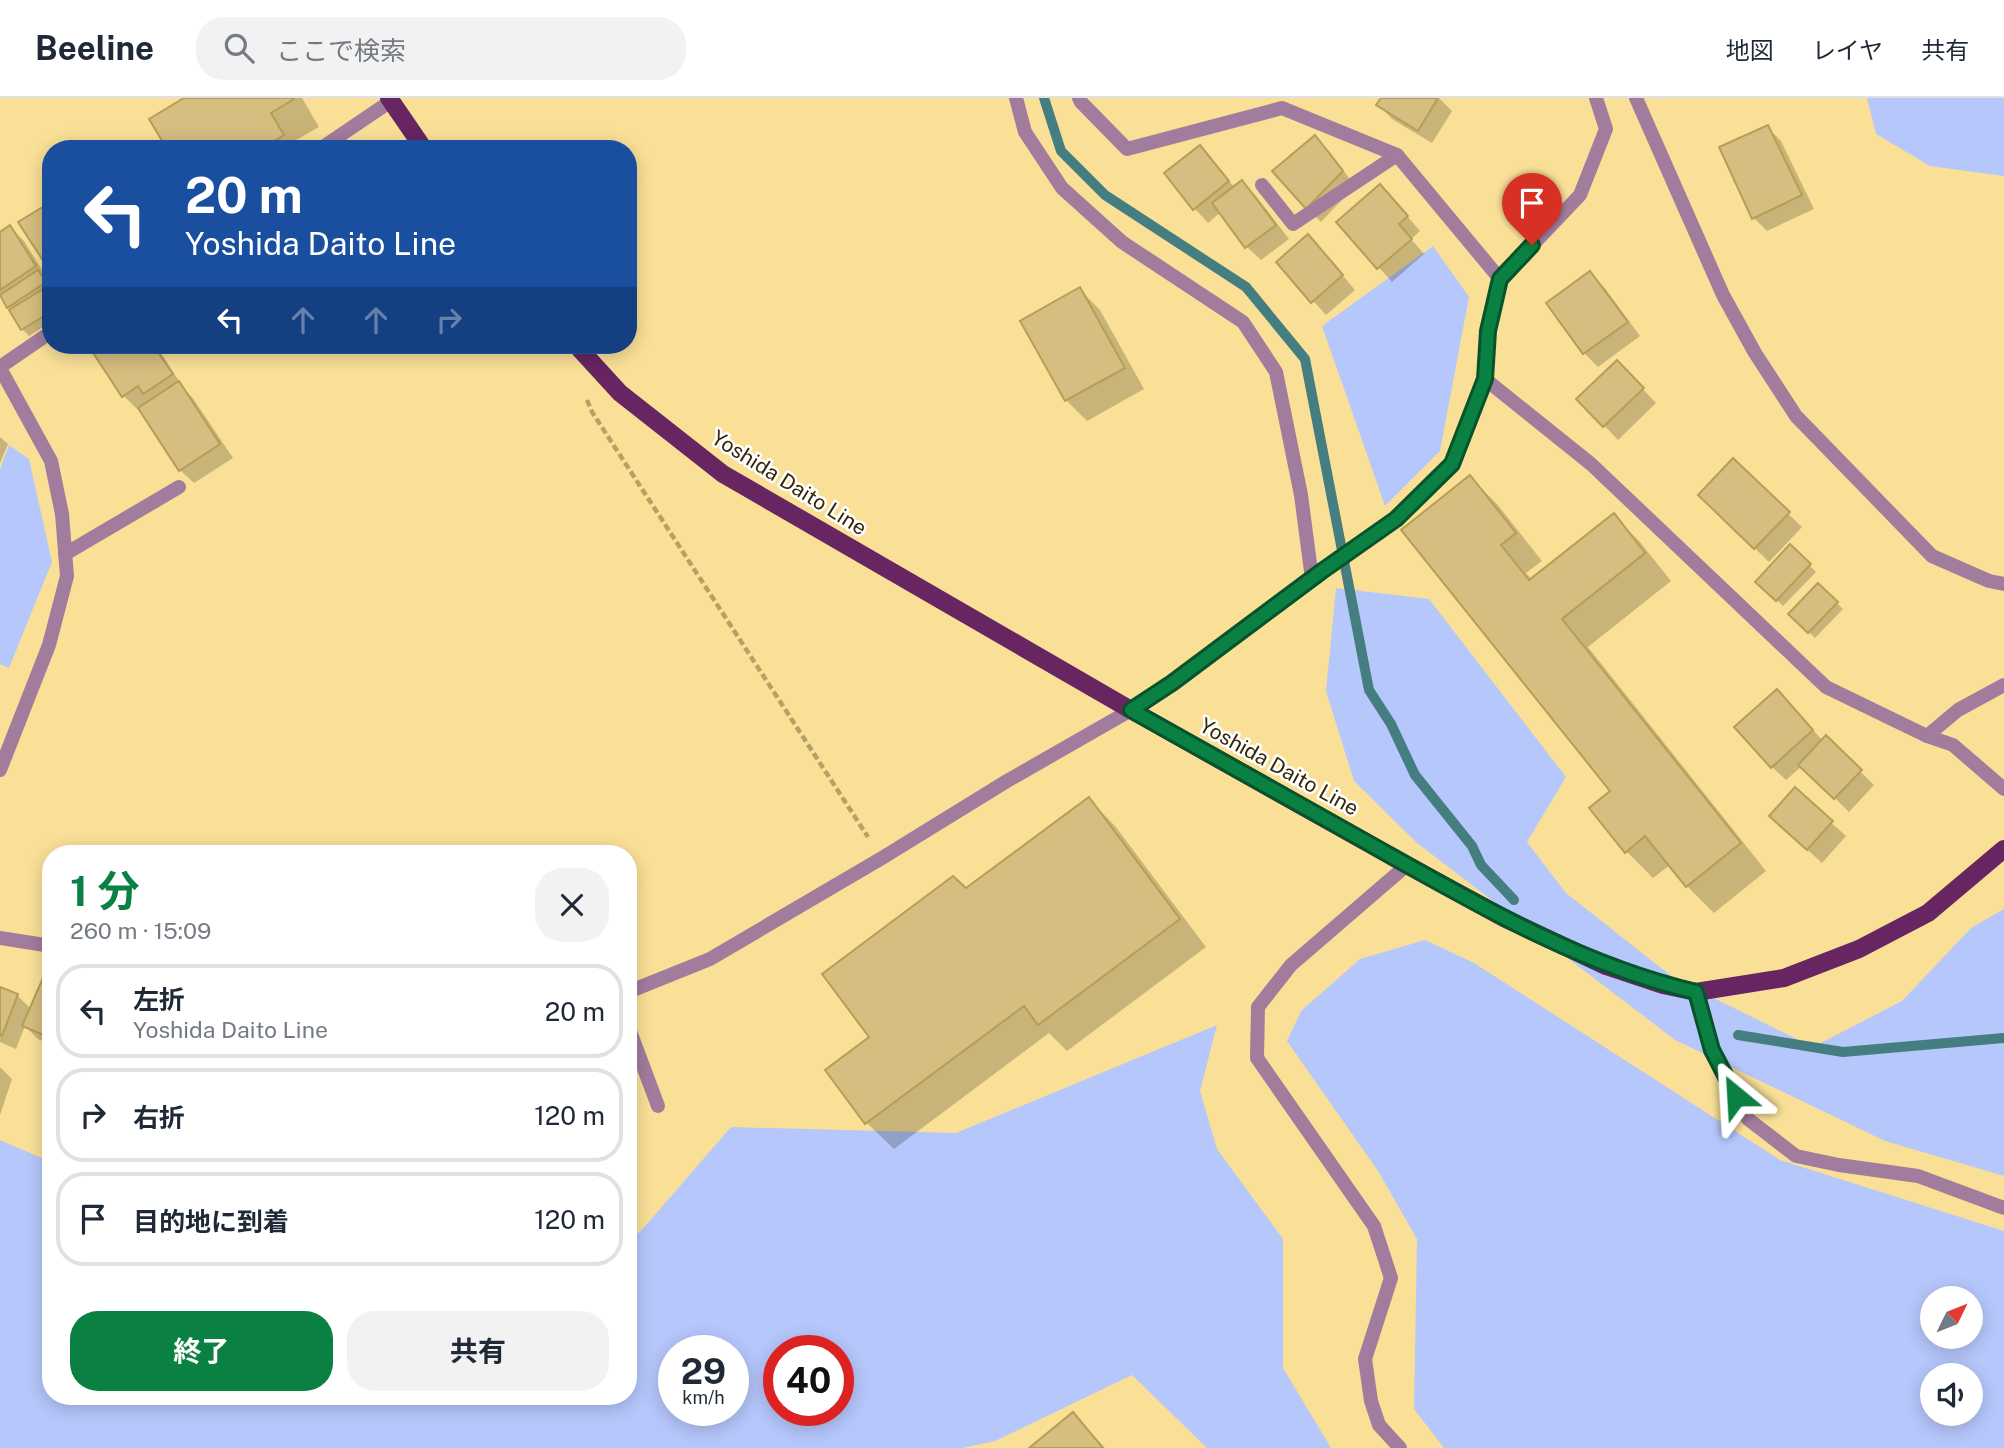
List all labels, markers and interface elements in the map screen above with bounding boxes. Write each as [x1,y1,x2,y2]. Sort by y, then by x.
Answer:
search box [196,17,686,80]
text: Beeline [35,29,154,67]
icon: search [220,29,258,67]
text: ここで検索 [276,35,406,66]
text: 地図 [1726,36,1774,64]
text: レイヤ [1812,36,1883,64]
text: 共有 [1921,36,1969,64]
text: 20 m [185,166,303,224]
icon: left [70,168,161,259]
pin [1502,173,1562,245]
icon: arrive [1513,184,1551,222]
text: Yoshida Daito Line [185,225,456,262]
icon: left [211,301,249,339]
icon: ahead [284,301,322,339]
icon: ahead [357,301,395,339]
icon: right [430,301,468,339]
street label: Yoshida Daito Line [707,425,871,540]
street label: Yoshida Daito Line [1195,712,1363,821]
text: 1 分 [70,866,139,915]
button: close [535,868,609,942]
text: 260 m · 15:09 [70,917,211,944]
text: 左折 [133,984,185,1015]
icon: left [74,992,112,1030]
text: 20 m [545,996,605,1027]
text: Yoshida Daito Line [133,1016,328,1043]
position arrow [1699,1059,1773,1133]
icon: right [74,1096,112,1134]
text: 120 m [534,1100,605,1131]
text: 右折 [133,1102,185,1133]
icon: arrive [74,1200,112,1238]
text: 120 m [534,1204,605,1235]
text: 目的地に到着 [133,1206,289,1237]
north arrow [1920,1286,1983,1349]
map controls [1920,1286,1983,1426]
button: 終了 [70,1311,333,1391]
button: 共有 [347,1311,609,1391]
speed limit sign: 40 [763,1335,854,1426]
text: 29 [681,1351,726,1392]
button: sound [1920,1363,1983,1426]
text: km/h [682,1387,725,1408]

